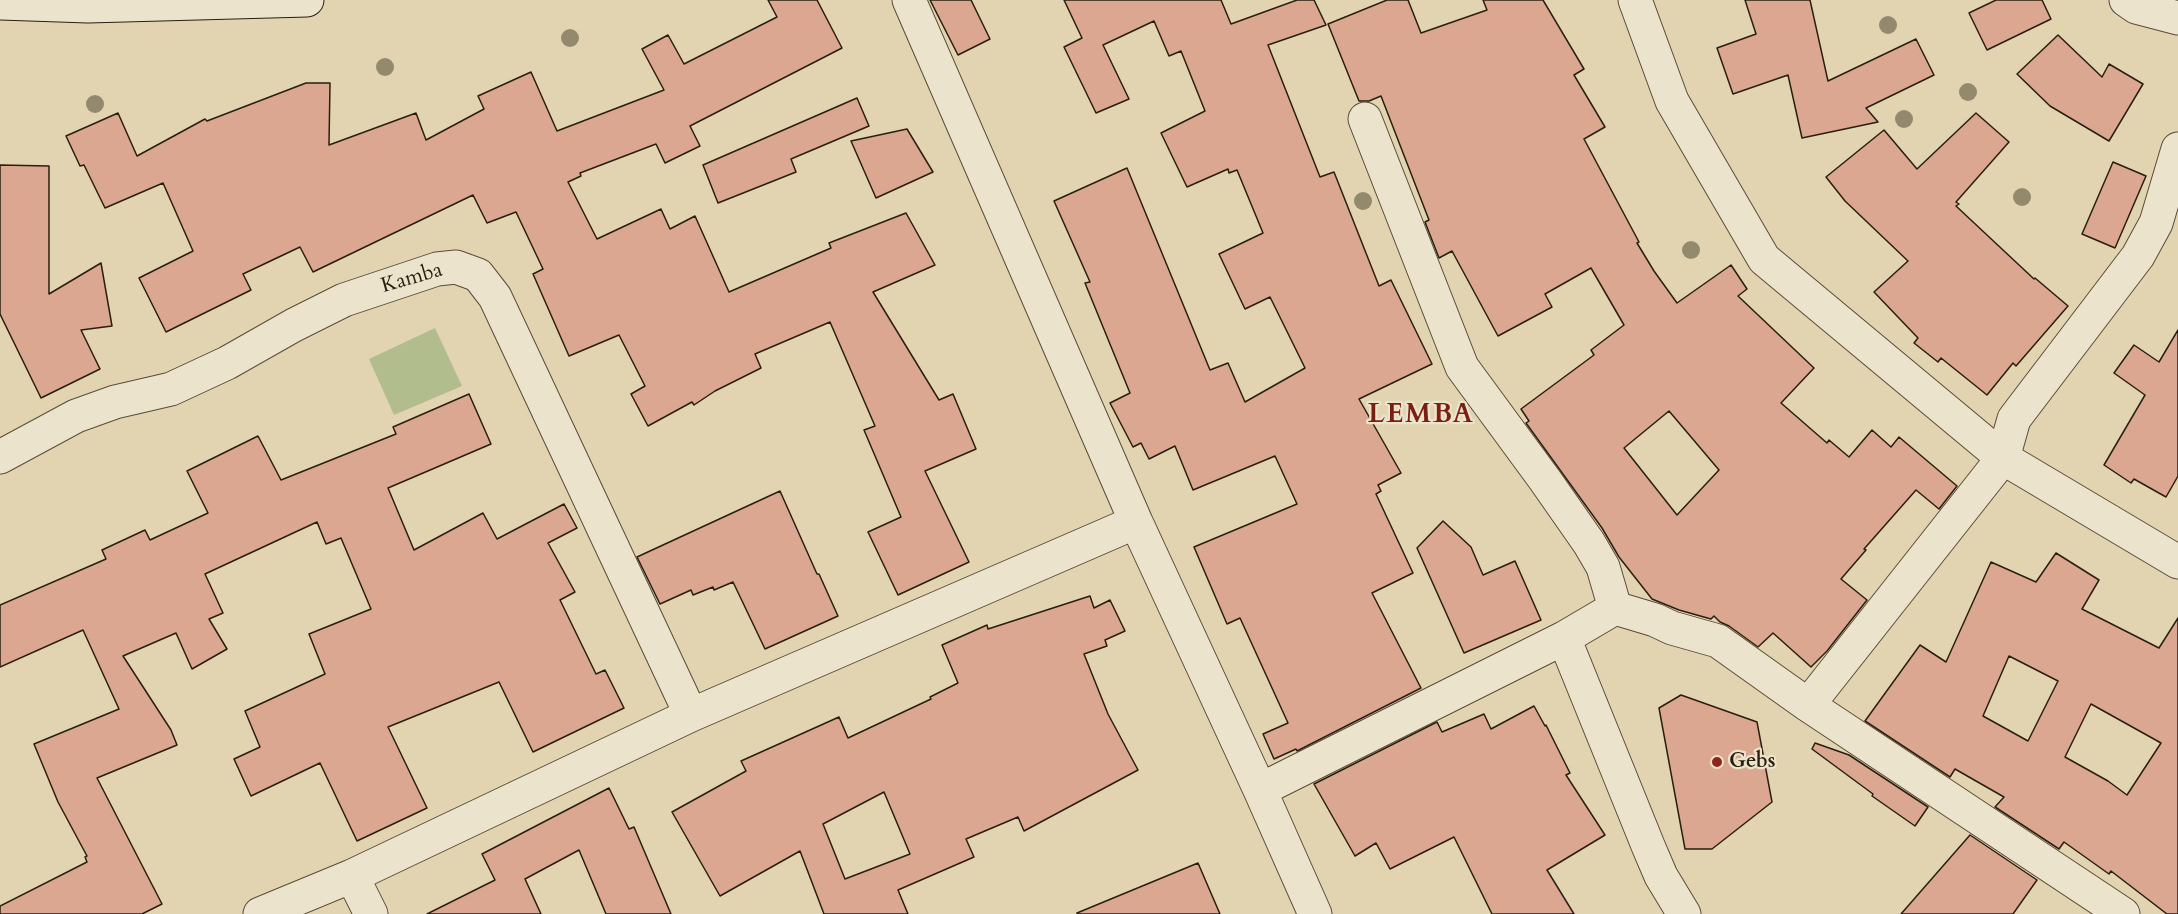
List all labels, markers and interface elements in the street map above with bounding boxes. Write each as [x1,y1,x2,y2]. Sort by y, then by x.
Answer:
street label: Kamba [378,258,446,300]
district label: LEMBA [1368,400,1474,432]
place label: Gebs [1729,749,1776,775]
marker: Gebs [1710,755,1724,769]

